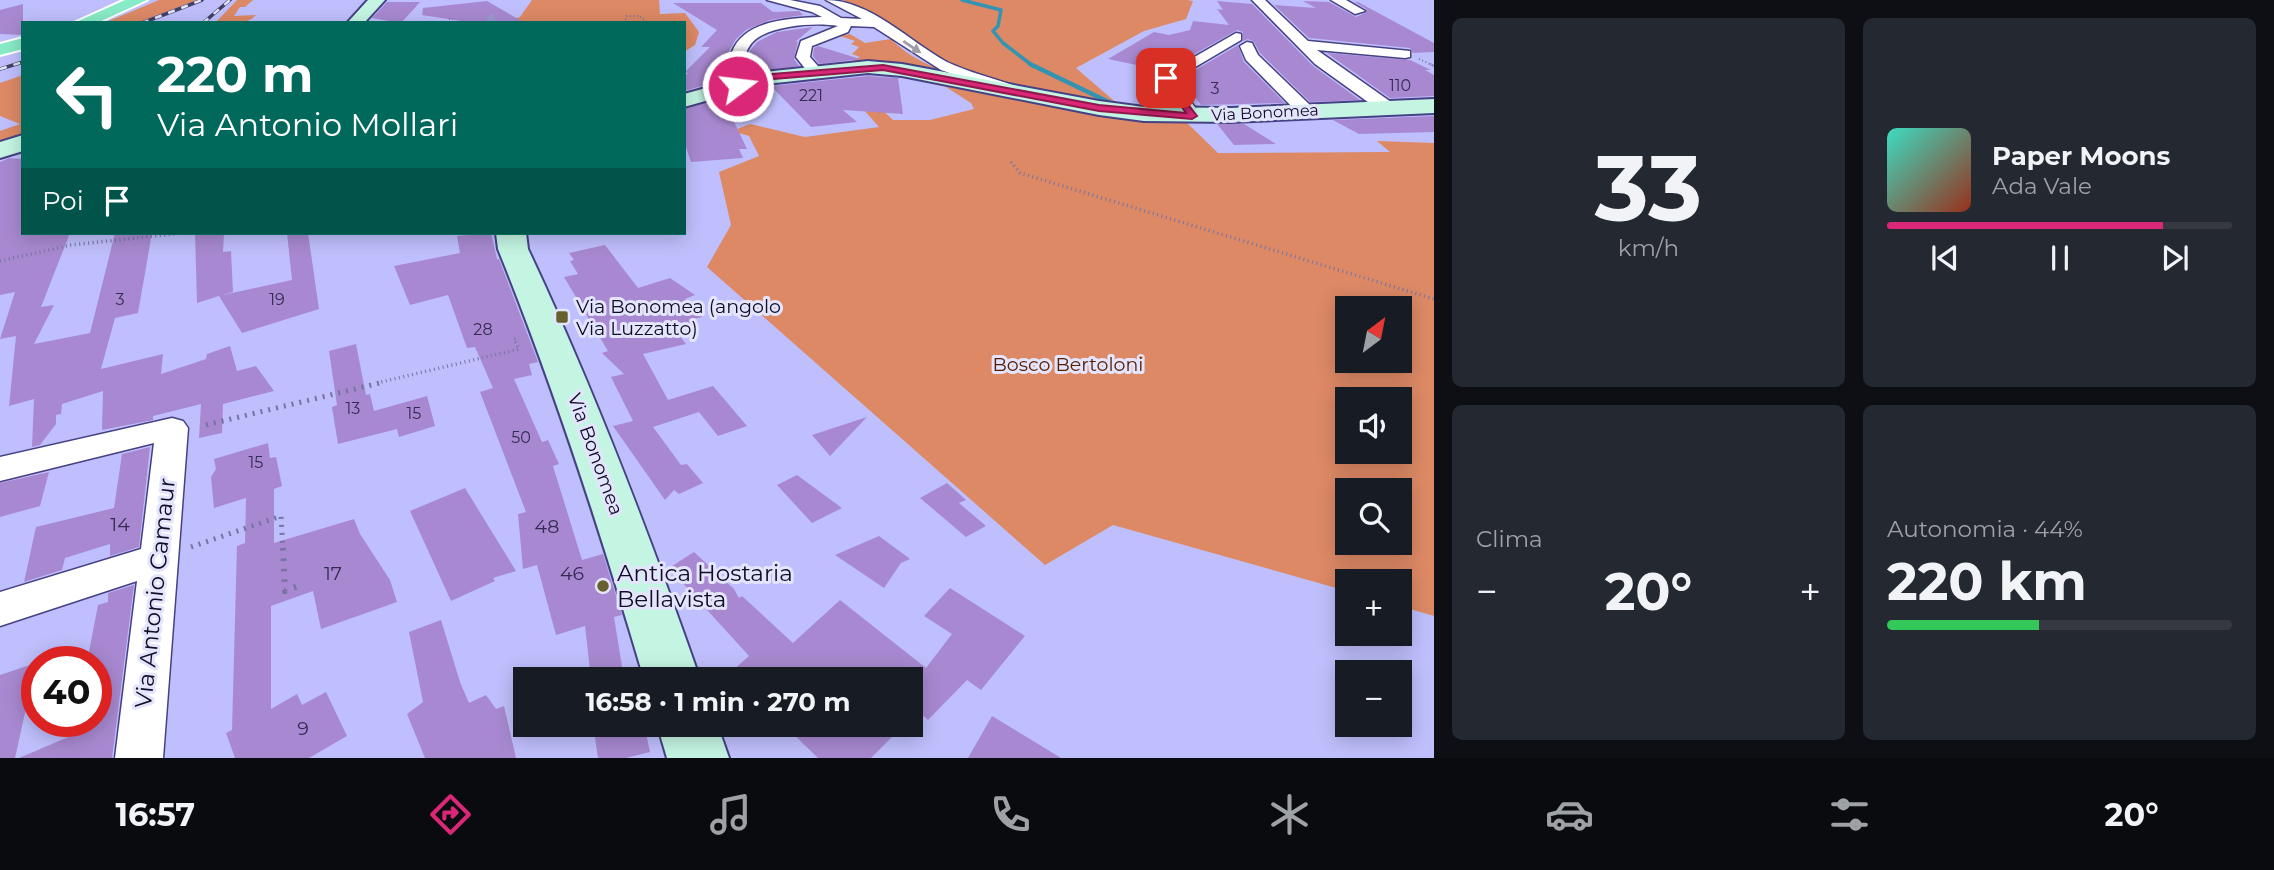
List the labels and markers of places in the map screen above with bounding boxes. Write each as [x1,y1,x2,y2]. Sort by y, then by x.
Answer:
pin [1136,48,1196,108]
place label: Via Bonomea (angolo Via Luzzatto) [576,295,781,340]
marker: Via Bonomea (angolo Via Luzzatto) [554,309,570,325]
place label: Antica Hostaria Bellavista [617,559,793,613]
marker: Antica Hostaria Bellavista [595,578,611,594]

